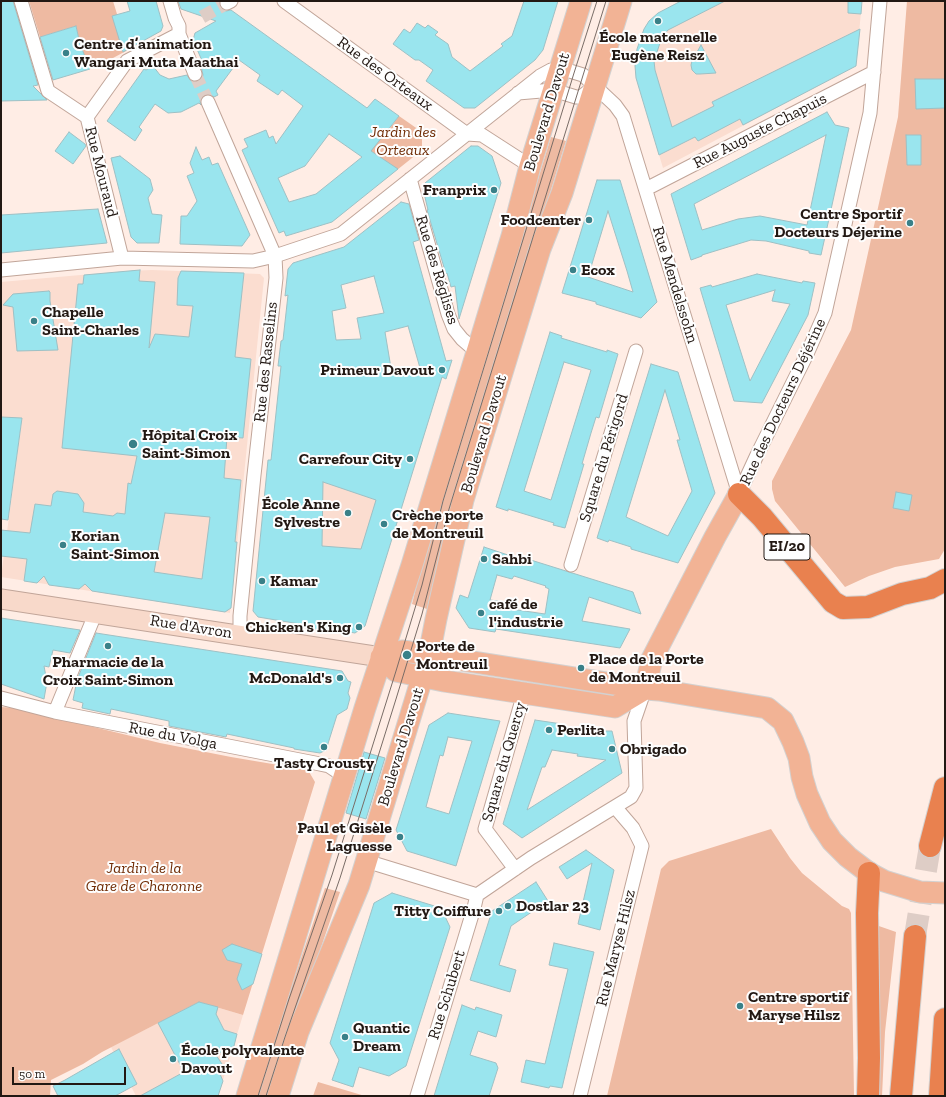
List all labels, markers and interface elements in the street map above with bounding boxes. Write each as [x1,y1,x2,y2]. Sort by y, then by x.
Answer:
marker: École maternelle Eugène Reisz [653,16,663,26]
place label: École maternelle Eugène Reisz [599,27,717,65]
street label: Rue des Orteaux [333,33,437,115]
place label: Centre d’animation Wangari Muta Maathai [74,34,238,72]
marker: Centre d’animation Wangari Muta Maathai [61,48,71,58]
street label: Boulevard Davout [520,50,574,174]
street label: Rue Auguste Chapuis [690,89,830,173]
park label: Jardin des Orteaux [370,122,436,160]
street label: Rue Mouraud [80,124,122,220]
place label: Franprix [423,180,486,200]
marker: Franprix [489,185,499,195]
place label: Centre Sportif Docteurs Déjerine [774,204,902,242]
place label: Foodcenter [500,210,581,230]
street label: Rue des Réglises [411,213,463,327]
marker: Foodcenter [584,215,594,225]
marker: Centre Sportif Docteurs Déjerine [905,218,915,228]
street label: Rue Mendelssohn [648,224,702,346]
place label: Ecox [581,260,615,280]
marker: Ecox [568,265,578,275]
street label: Rue des Rasselins [250,301,282,423]
place label: Chapelle Saint-Charles [42,302,139,340]
marker: Chapelle Saint-Charles [29,316,39,326]
street label: Rue des Docteurs Déjérine [736,316,830,488]
place label: Primeur Davout [320,360,434,380]
marker: Primeur Davout [437,365,447,375]
street label: Boulevard Davout [457,372,511,496]
street label: Square du Périgord [575,392,633,524]
place label: Hôpital Croix Saint-Simon [142,425,237,463]
marker: Hôpital Croix Saint-Simon [127,438,139,450]
place label: Carrefour City [299,449,402,469]
marker: Carrefour City [405,454,415,464]
place label: École Anne Sylvestre [262,494,340,532]
place label: Crèche porte de Montreuil [392,505,484,543]
marker: École Anne Sylvestre [343,508,353,518]
marker: Crèche porte de Montreuil [379,519,389,529]
place label: Korian Saint-Simon [71,526,159,564]
road number: EI/20 [764,534,810,560]
marker: Korian Saint-Simon [58,540,68,550]
place label: Sahbi [492,549,532,569]
marker: Sahbi [479,554,489,564]
place label: Kamar [270,571,318,591]
marker: Kamar [257,576,267,586]
place label: café de l'industrie [489,594,563,632]
marker: café de l'industrie [476,608,486,618]
street label: Rue d'Avron [149,611,233,643]
place label: Chicken's King [245,617,351,637]
marker: Chicken's King [354,622,364,632]
place label: Porte de Montreuil [416,636,488,674]
marker: Pharmacie de la Croix Saint-Simon [103,641,113,651]
marker: Porte de Montreuil [401,649,413,661]
place label: Place de la Porte de Montreuil [589,649,704,687]
place label: Pharmacie de la Croix Saint-Simon [43,652,173,690]
marker: Place de la Porte de Montreuil [576,663,586,673]
place label: McDonald's [249,668,332,688]
marker: McDonald's [335,673,345,683]
street label: Boulevard Davout [374,685,428,809]
street label: Square du Quercy [478,700,530,824]
street label: Rue du Volga [127,718,219,754]
place label: Perlita [557,720,605,740]
marker: Perlita [544,725,554,735]
place label: Obrigado [620,739,687,759]
marker: Tasty Crousty [319,742,329,752]
marker: Obrigado [607,744,617,754]
place label: Tasty Crousty [274,753,374,773]
place label: Paul et Gisèle Laguesse [297,818,392,856]
marker: Paul et Gisèle Laguesse [395,832,405,842]
park label: Jardin de la Gare de Charonne [86,858,202,896]
street label: Rue Maryse Hilsz [592,888,640,1008]
place label: Dostlar 23 [516,896,589,916]
place label: Titty Coiffure [394,901,491,921]
marker: Dostlar 23 [503,901,513,911]
marker: Titty Coiffure [494,906,504,916]
street label: Rue Schubert [424,948,470,1042]
place label: Centre sportif Maryse Hilsz [748,987,848,1025]
marker: Centre sportif Maryse Hilsz [735,1001,745,1011]
place label: Quantic Dream [353,1018,410,1056]
marker: Quantic Dream [340,1032,350,1042]
place label: École polyvalente Davout [181,1040,304,1078]
marker: École polyvalente Davout [168,1054,178,1064]
scale bar [14,1059,128,1085]
text: 50 m [19,1067,45,1081]

